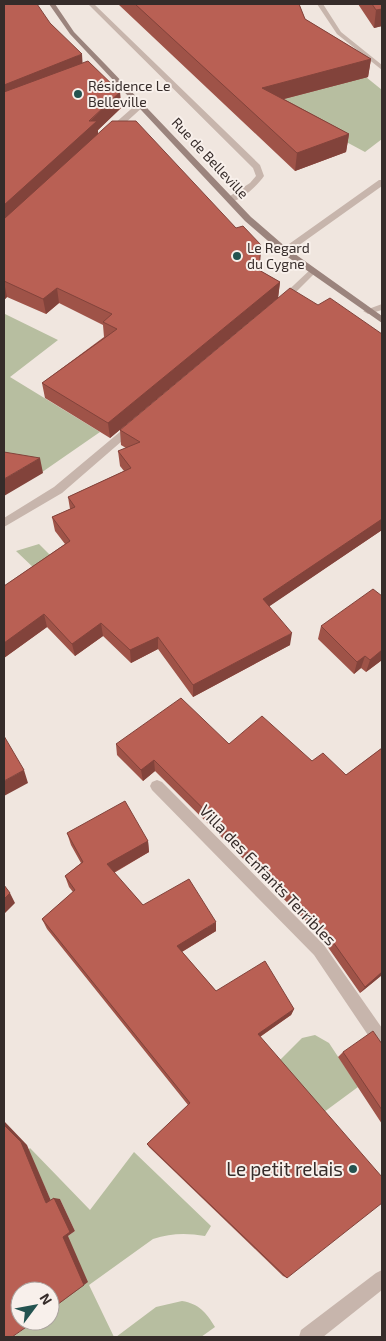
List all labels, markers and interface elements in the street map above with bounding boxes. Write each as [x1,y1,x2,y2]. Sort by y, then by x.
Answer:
place label: Résidence Le Belleville [88,77,170,110]
marker: Résidence Le Belleville [72,88,84,100]
street label: Rue de Belleville [168,114,252,202]
place label: Le Regard du Cygne [247,239,310,272]
marker: Le Regard du Cygne [231,250,243,262]
street label: Villa des Enfants Terribles [196,800,341,949]
place label: Le petit relais [226,1157,343,1180]
marker: Le petit relais [347,1163,359,1175]
north arrow [10,1281,60,1331]
text: N [37,1290,56,1308]

